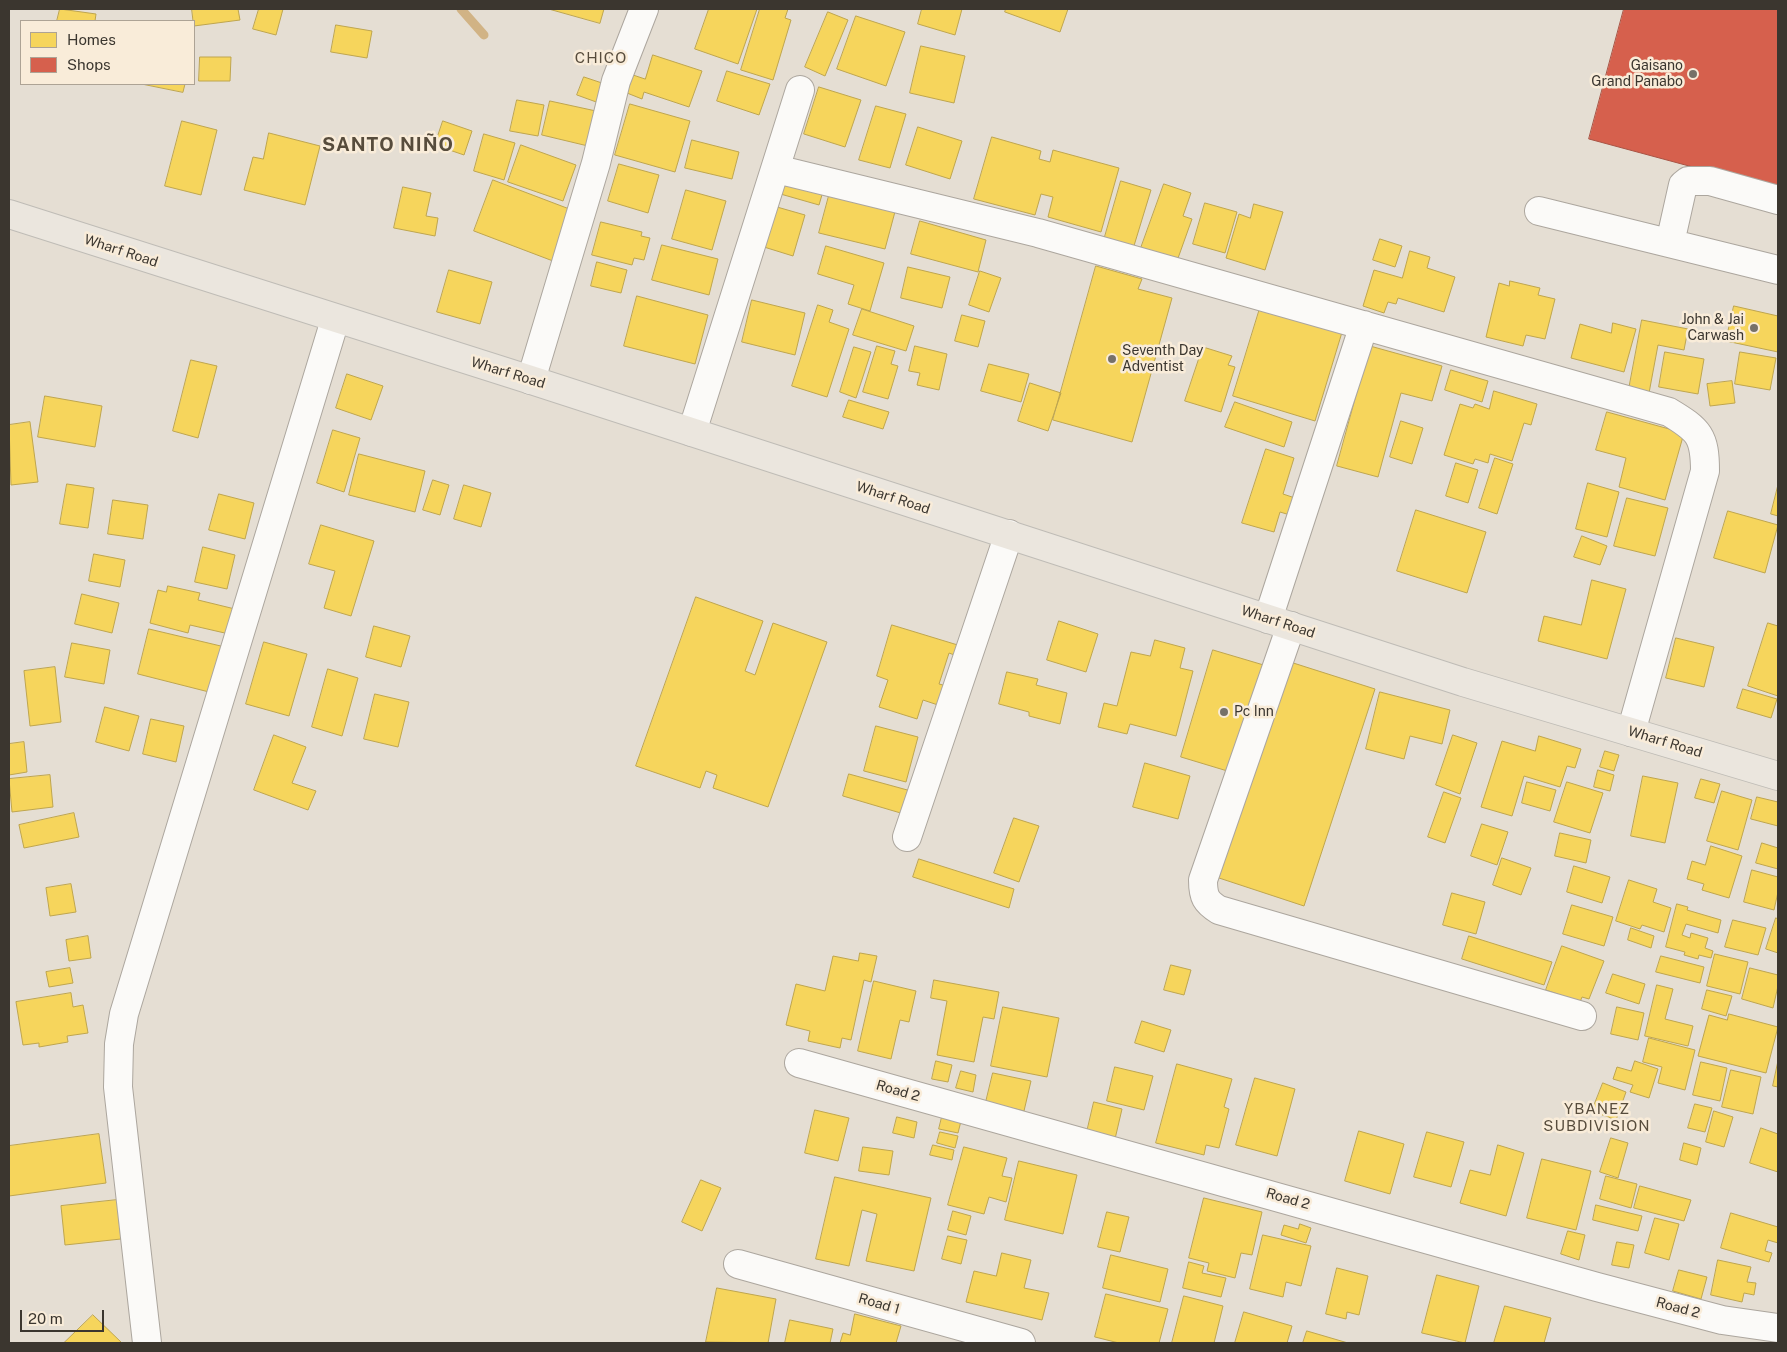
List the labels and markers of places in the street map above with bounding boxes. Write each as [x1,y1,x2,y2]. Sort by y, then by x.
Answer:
place label: Gaisano Grand Panabo [1591,58,1683,90]
marker: Gaisano Grand Panabo [1687,68,1699,80]
place label: John & Jai Carwash [1681,312,1744,344]
marker: John & Jai Carwash [1748,322,1760,334]
place label: Seventh Day Adventist [1122,343,1203,376]
marker: Seventh Day Adventist [1106,353,1118,365]
place label: Pc Inn [1234,704,1274,720]
marker: Pc Inn [1218,706,1230,718]

